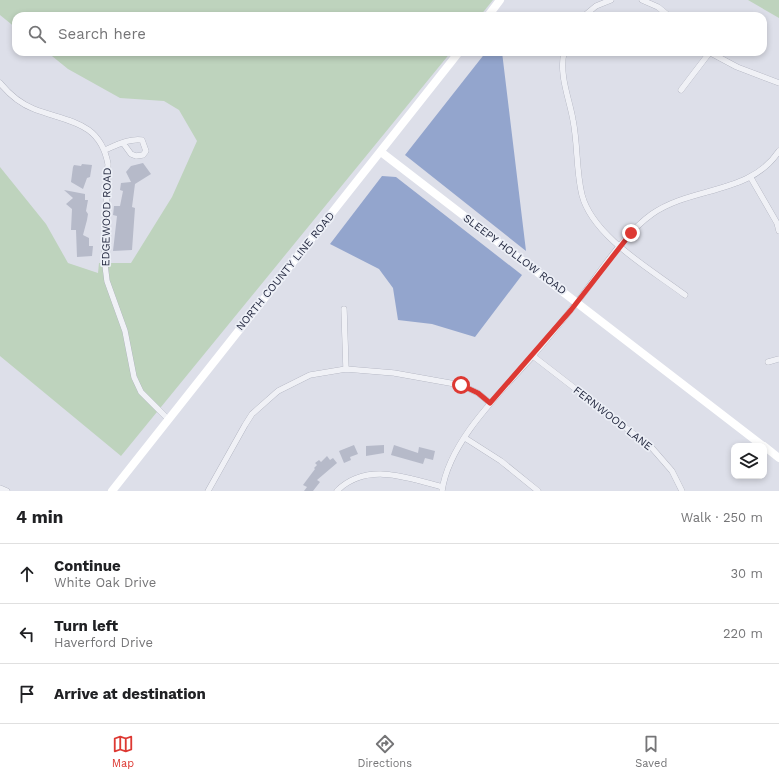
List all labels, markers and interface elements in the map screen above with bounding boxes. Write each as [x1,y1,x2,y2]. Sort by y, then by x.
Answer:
search box [12,12,767,56]
icon: search [26,23,48,45]
text: Search here [58,25,146,43]
street label: EDGEWOOD ROAD [99,167,114,267]
street label: NORTH COUNTY LINE ROAD [234,209,337,333]
street label: SLEEPY HOLLOW ROAD [461,211,569,297]
route end [622,224,640,242]
route start [452,376,470,394]
street label: FERNWOOD LANE [571,384,655,453]
map controls [731,443,767,479]
button: layers [731,443,767,479]
text: 4 min [16,507,63,527]
text: Walk · 250 m [681,510,763,525]
text: Continue [54,557,121,575]
icon: ahead [16,563,38,585]
text: 30 m [731,566,763,581]
text: White Oak Drive [54,575,156,590]
text: Turn left [54,617,118,635]
icon: left [16,623,38,645]
text: 220 m [723,626,763,641]
text: Haverford Drive [54,635,153,650]
icon: arrive [16,683,38,705]
text: Arrive at destination [54,685,206,703]
tab: Map [112,733,134,770]
tab: Directions [358,733,412,770]
tab: Saved [635,733,667,770]

